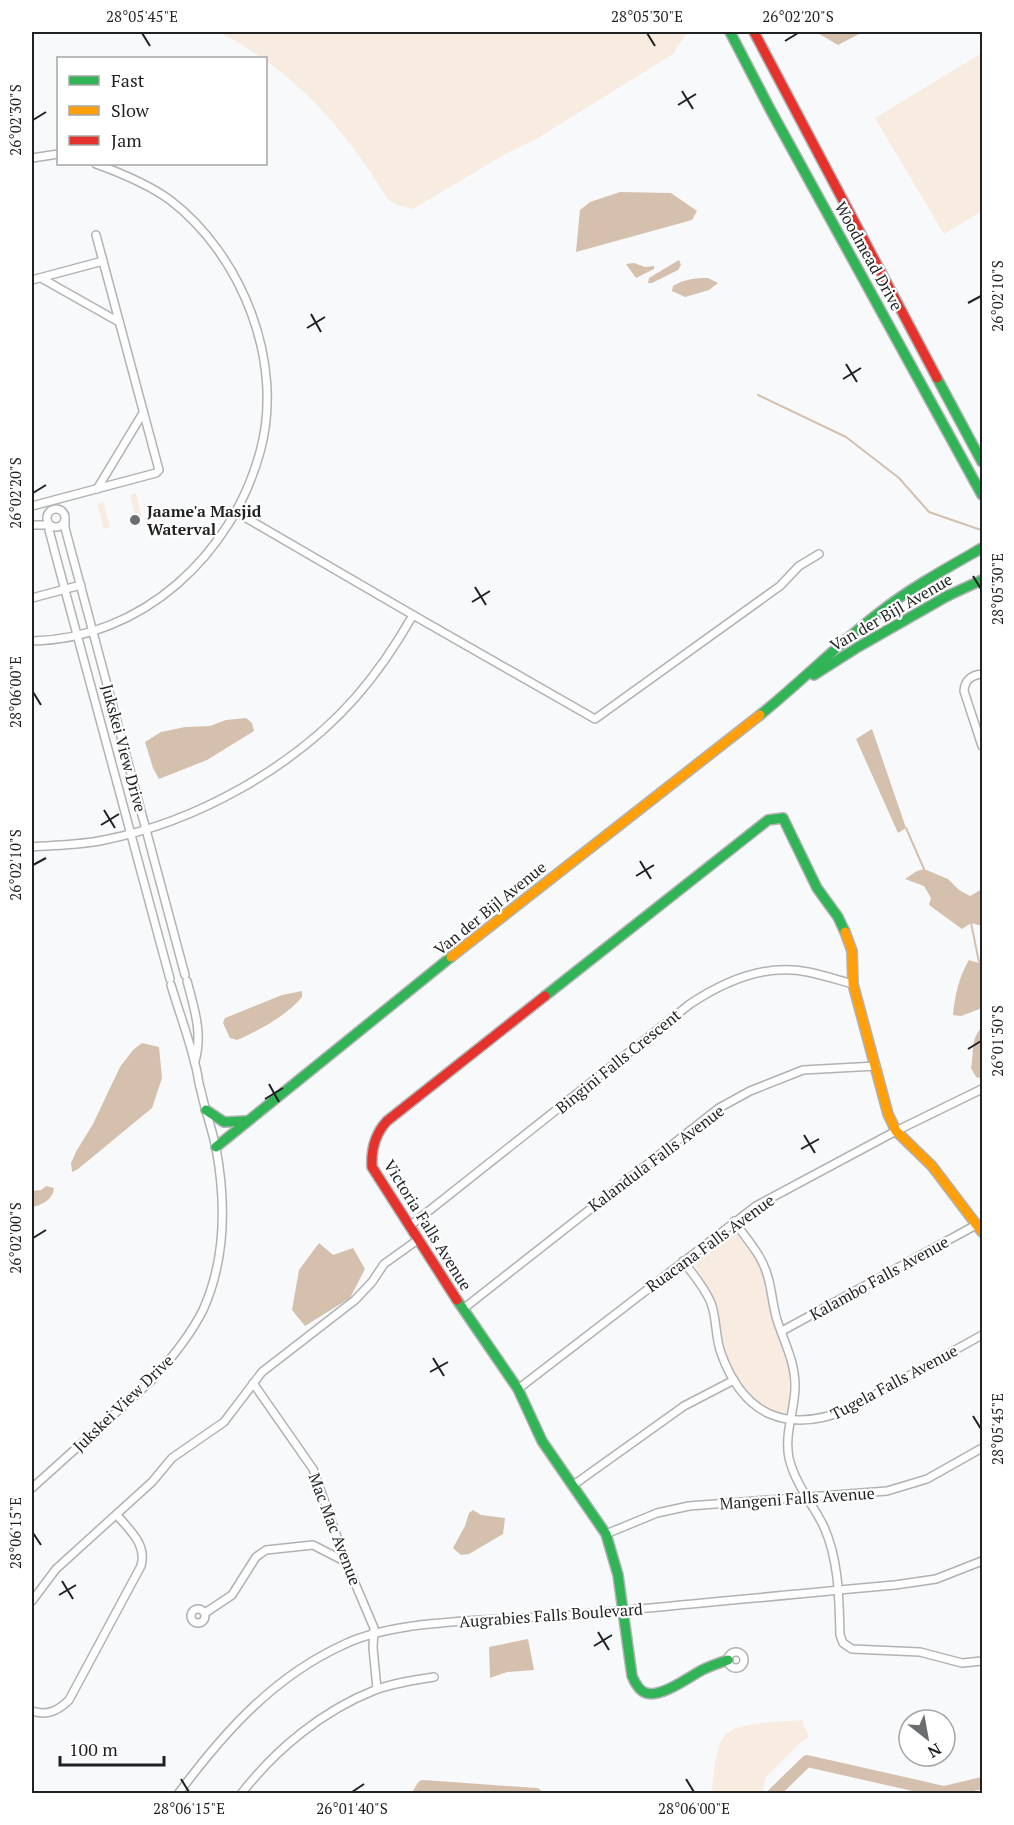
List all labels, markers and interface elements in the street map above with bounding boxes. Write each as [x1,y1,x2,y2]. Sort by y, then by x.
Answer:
text: 28°05'45"E [106,6,178,26]
text: 28°05'30"E [611,6,683,26]
text: 26°02'20"S [762,6,834,26]
legend [57,57,267,165]
text: Fast [111,68,145,92]
text: 26°02'30"S [5,84,25,156]
text: Slow [111,98,150,122]
text: Jam [111,128,142,152]
street label: Woodmead Drive [830,198,908,314]
text: 26°02'10"S [987,260,1007,332]
text: 26°02'20"S [5,457,25,529]
place label: Jaame'a Masjid Waterval [147,500,262,540]
marker: Jaame'a Masjid Waterval [128,513,142,527]
text: 28°05'30"E [987,553,1007,625]
street label: Van der Bijl Avenue [826,568,956,656]
text: 28°06'00"E [5,656,25,728]
street label: Jukskei View Drive [96,682,152,814]
text: 26°02'10"S [5,829,25,901]
street label: Van der Bijl Avenue [429,856,551,960]
street label: Bingini Falls Crescent [551,1004,685,1118]
text: 26°01'50"S [987,1005,1007,1077]
street label: Kalandula Falls Avenue [583,1100,729,1216]
street label: Victoria Falls Avenue [379,1155,477,1295]
street label: Ruacana Falls Avenue [641,1189,779,1297]
text: 26°02'00"S [5,1202,25,1274]
street label: Kalambo Falls Avenue [805,1231,953,1325]
street label: Tugela Falls Avenue [827,1339,961,1425]
street label: Jukskei View Drive [68,1349,178,1457]
text: 28°05'45"E [987,1393,1007,1465]
street label: Mac Mac Avenue [303,1470,367,1588]
street label: Mangeni Falls Avenue [719,1482,875,1514]
text: 28°06'15"E [5,1497,25,1569]
street label: Augrabies Falls Boulevard [458,1598,644,1632]
north arrow [897,1708,957,1768]
scale bar [60,1729,164,1767]
text: 100 m [69,1737,118,1761]
text: N [924,1738,946,1763]
text: 28°06'15"E [153,1798,225,1818]
text: 26°01'40"S [316,1798,388,1818]
text: 28°06'00"E [658,1798,730,1818]

